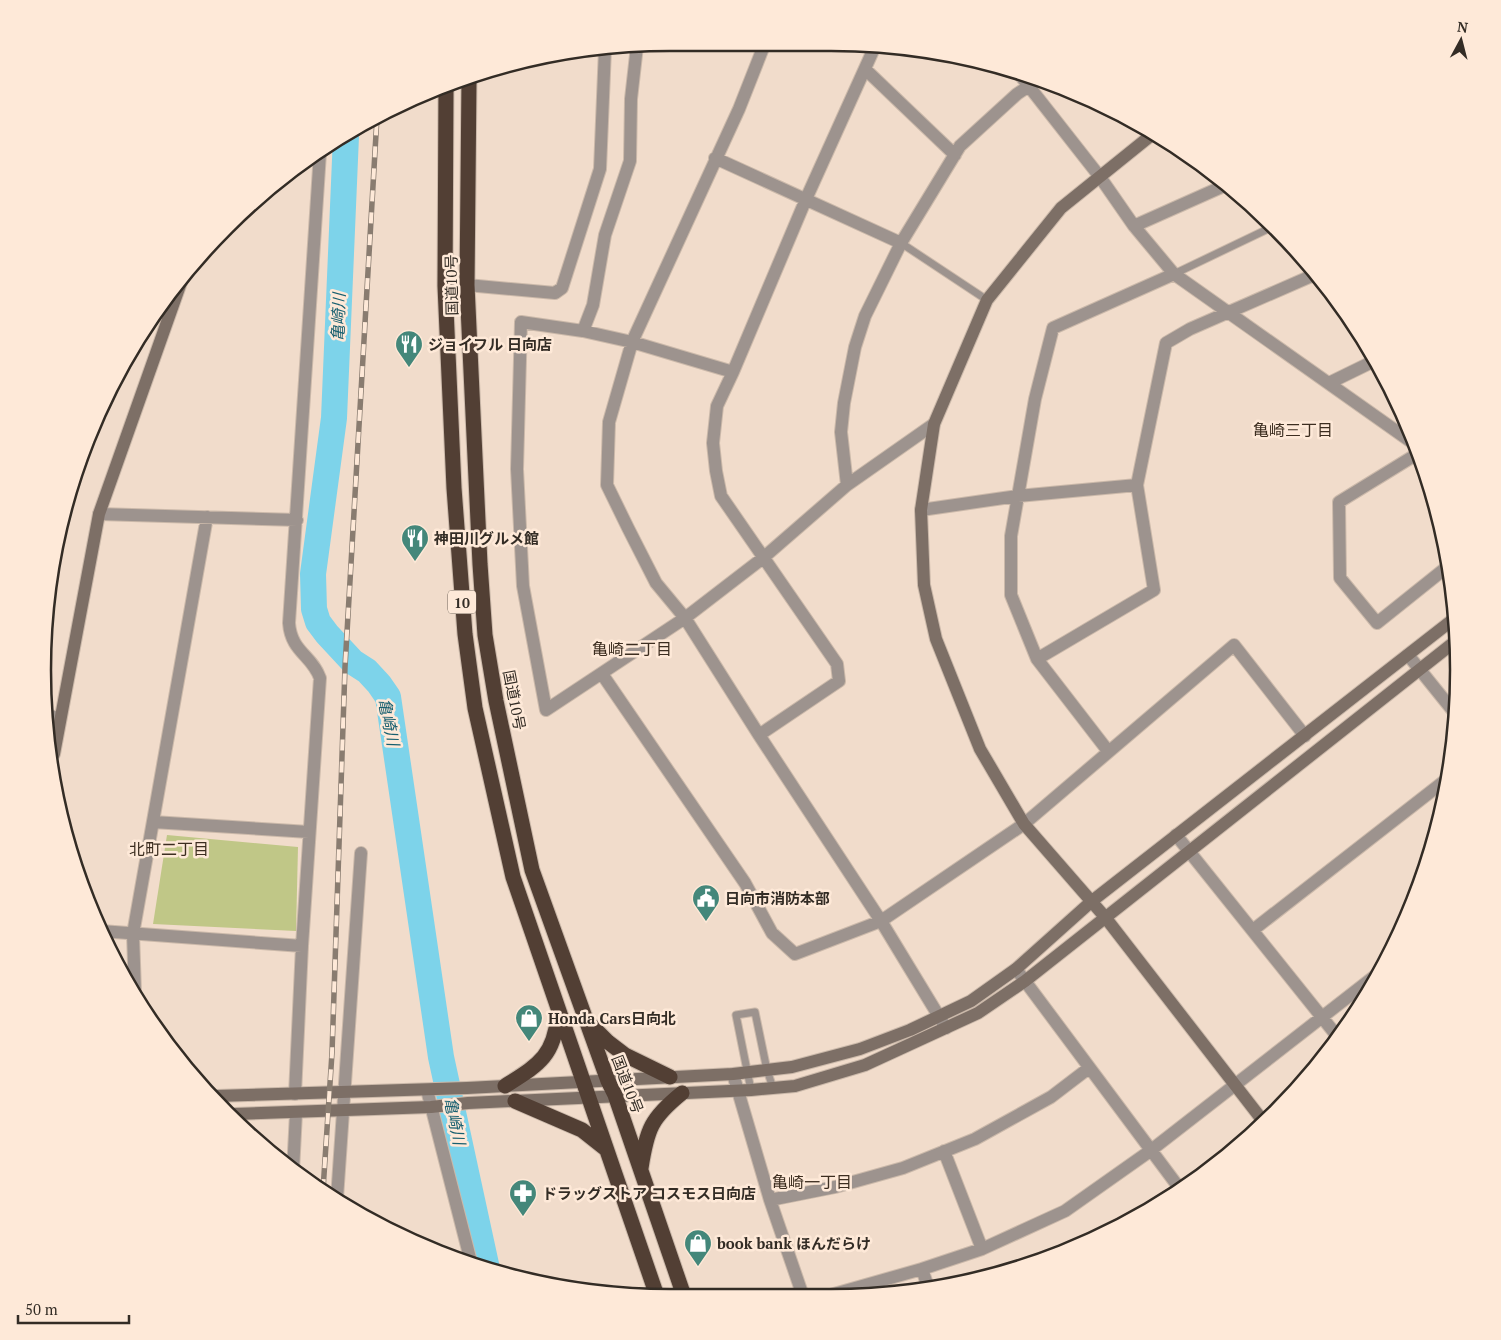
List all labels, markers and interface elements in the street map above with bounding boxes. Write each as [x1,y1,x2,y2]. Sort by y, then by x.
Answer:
north arrow [1436,15,1486,65]
text: N [1456,17,1469,37]
street label: 国道10号 [440,254,462,316]
water label: 亀崎川 [326,291,350,341]
restaurant icon: ジョイフル 日向店 [394,329,424,368]
place label: ジョイフル 日向店 [428,334,552,354]
district label: 亀崎三丁目 [1253,419,1333,441]
restaurant icon: 神田川グルメ館 [400,523,430,562]
place label: 神田川グルメ館 [433,528,539,548]
road number: 10 [448,590,476,614]
district label: 亀崎二丁目 [592,638,672,660]
street label: 国道10号 [499,668,531,732]
water label: 亀崎川 [373,696,405,750]
district label: 北町二丁目 [129,838,209,860]
public building icon: 日向市消防本部 [691,883,721,922]
place label: 日向市消防本部 [725,888,830,908]
shop icon: Honda Cars日向北 [514,1003,544,1042]
place label: Honda Cars日向北 [548,1008,676,1028]
street label: 国道10号 [608,1052,648,1116]
water label: 亀崎川 [439,1095,471,1149]
district label: 亀崎一丁目 [772,1171,852,1193]
pharmacy icon: ドラッグストア コスモス日向店 [508,1178,538,1217]
place label: ドラッグストア コスモス日向店 [542,1183,756,1203]
shop icon: book bank ほんだらけ [683,1228,713,1267]
place label: book bank ほんだらけ [716,1233,871,1253]
scale bar [18,1292,129,1324]
text: 50 m [25,1299,58,1319]

